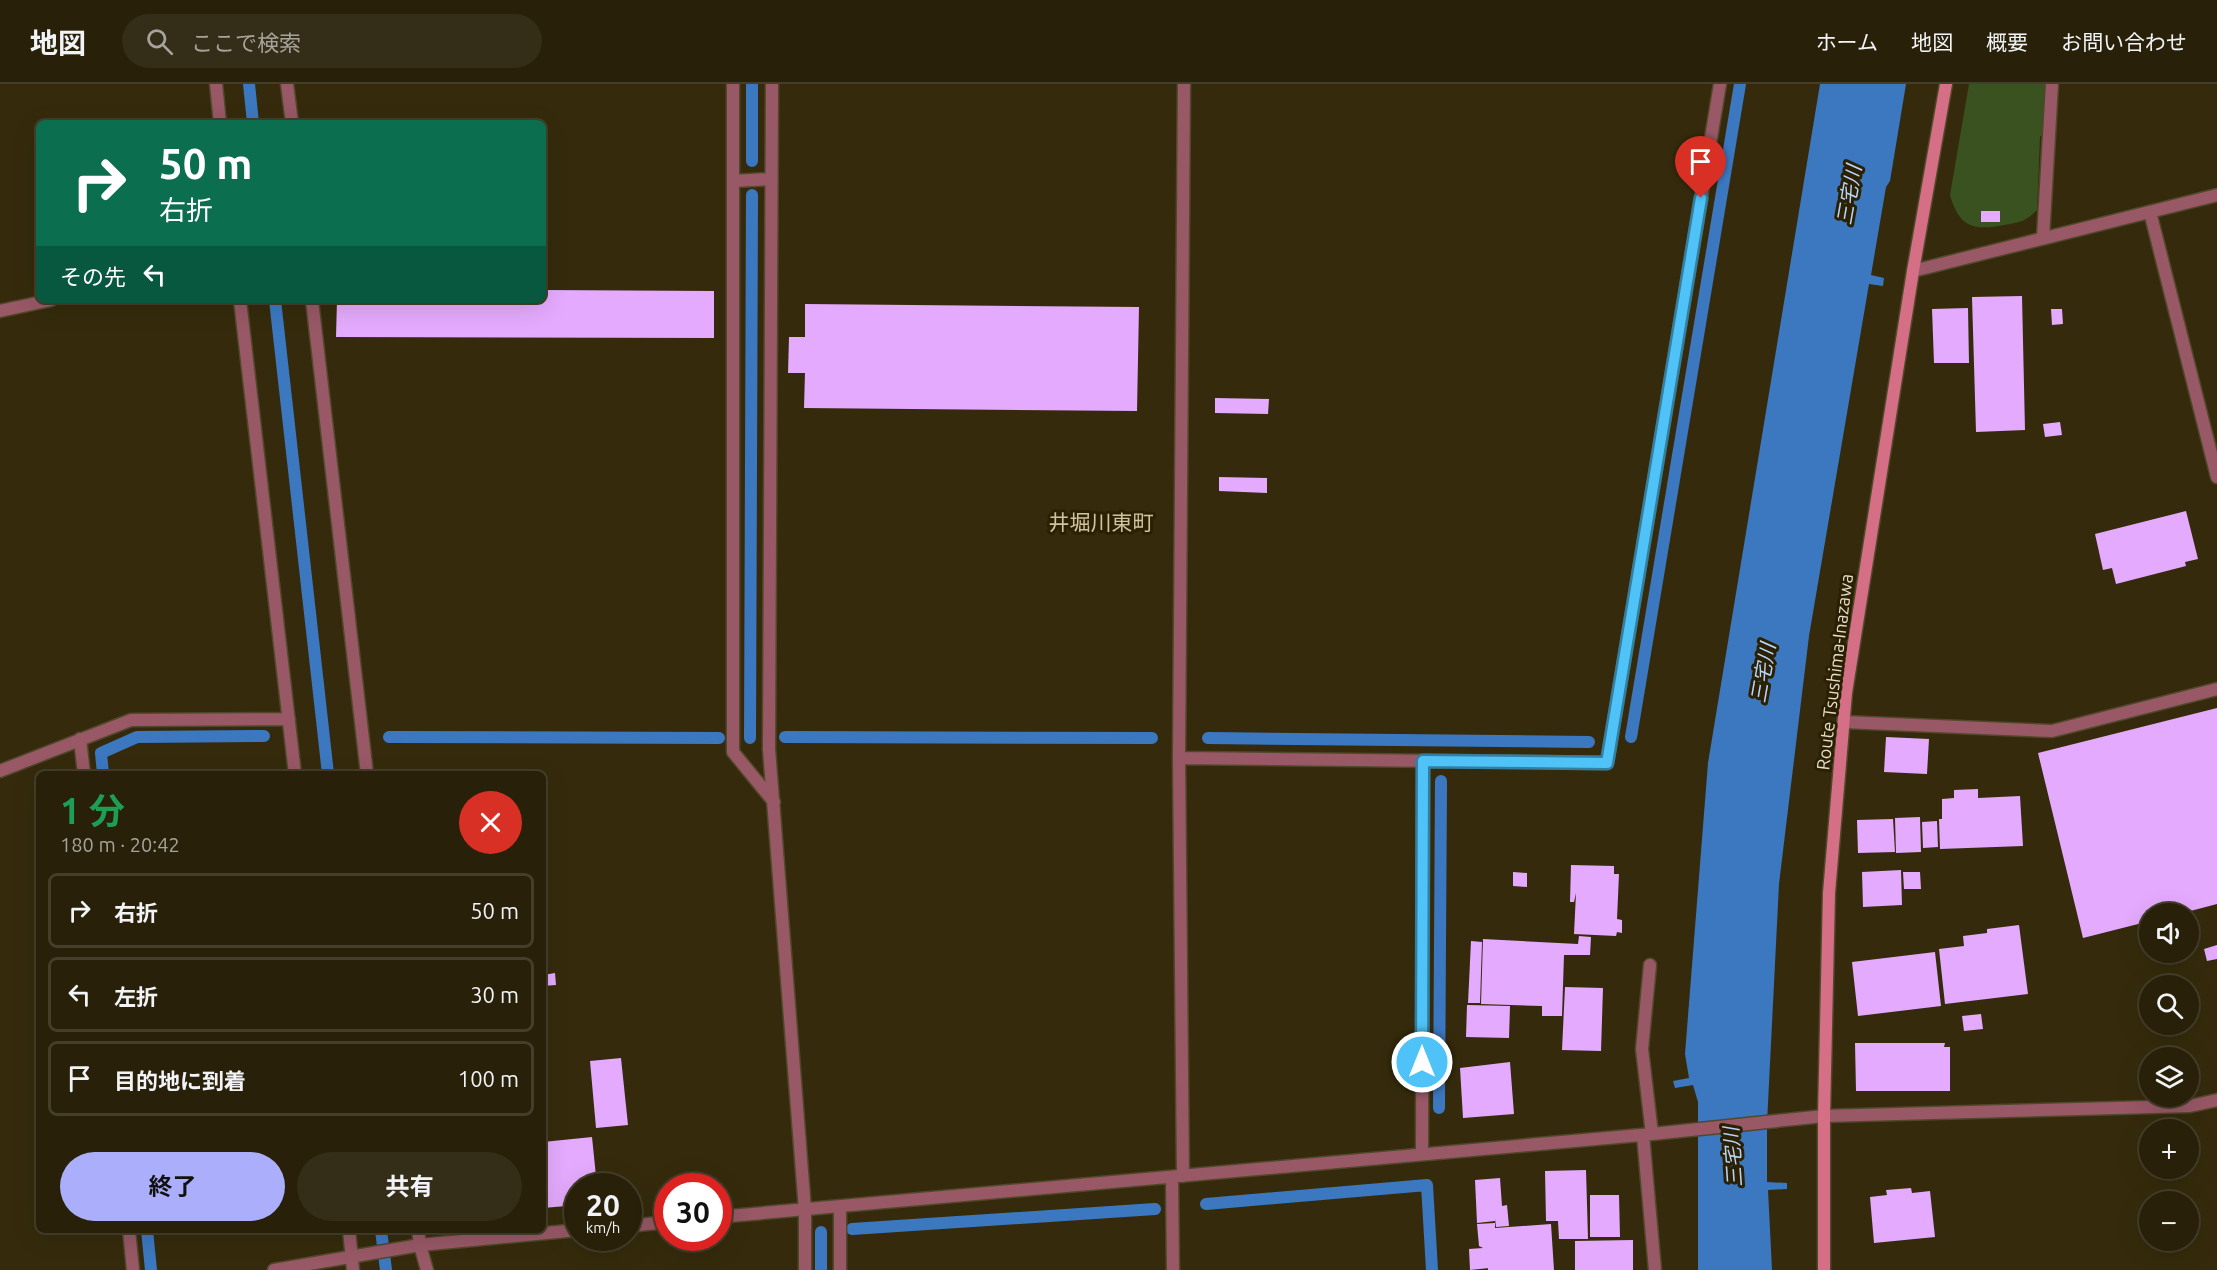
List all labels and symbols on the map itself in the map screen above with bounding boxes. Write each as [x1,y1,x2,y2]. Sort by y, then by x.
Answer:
pin [1675,136,1726,198]
water label: 三宅川 [1832,161,1865,226]
district label: 井堀川東町 [1049,510,1154,534]
street label: Route Tsushima-Inazawa [1812,573,1856,771]
water label: 三宅川 [1746,639,1779,704]
position arrow [1390,1030,1454,1094]
water label: 三宅川 [1719,1124,1746,1188]
speed limit sign: 30 [654,1173,732,1251]

